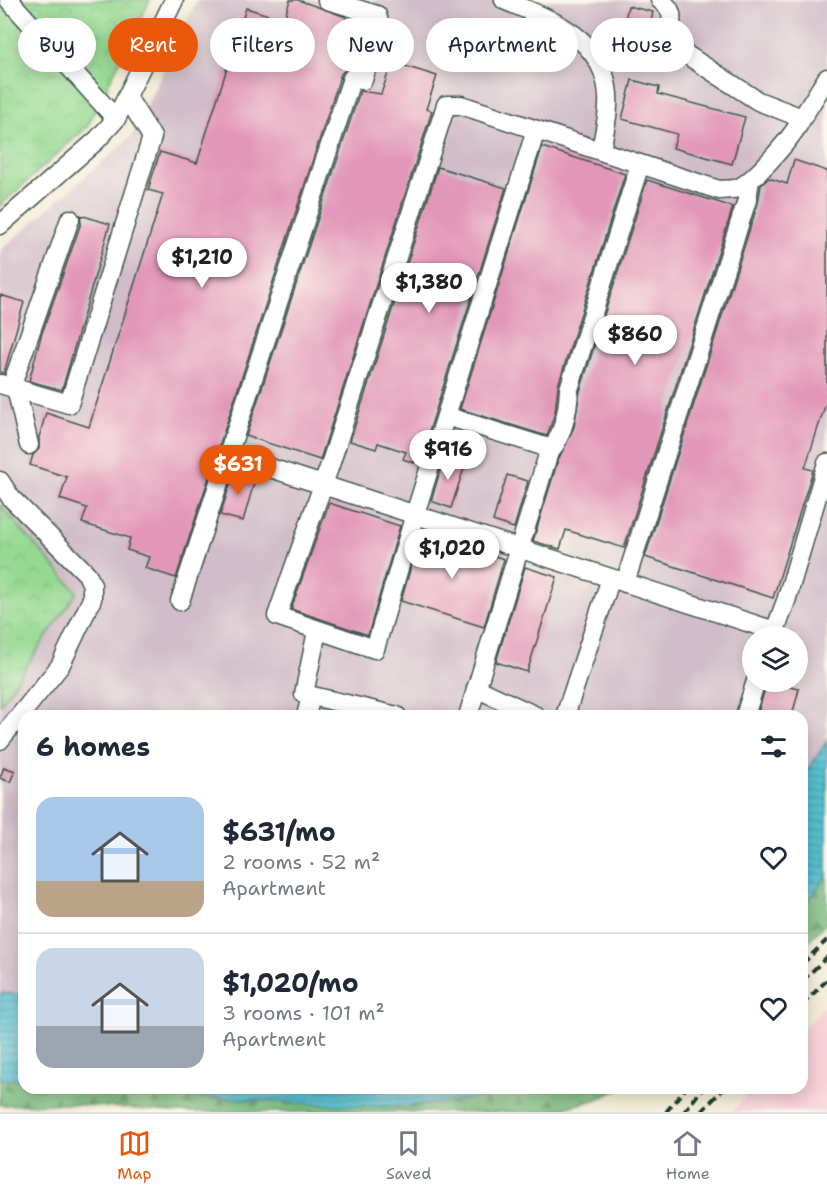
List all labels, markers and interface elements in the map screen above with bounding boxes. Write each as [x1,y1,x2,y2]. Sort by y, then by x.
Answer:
chip: Buy [18,18,96,72]
chip: Rent [108,18,198,72]
chip: Filters [210,18,315,72]
chip: New [327,18,414,72]
chip: Apartment [426,18,578,72]
chip: House [590,18,694,72]
pin: $1,210 [153,238,251,289]
text: $1,210 [171,244,233,270]
pin: $1,380 [380,263,478,314]
text: $1,380 [395,269,463,295]
pin: $860 [599,315,671,366]
text: $860 [607,321,663,347]
pin: $916 [412,430,484,481]
text: $916 [423,436,473,462]
pin: $631 [202,445,274,496]
text: $631 [213,451,263,477]
pin: $1,020 [403,529,501,580]
text: $1,020 [418,535,486,561]
map controls [742,626,808,692]
button: layers [742,626,808,692]
text: 6 homes [36,729,150,764]
icon: filters [757,730,790,763]
text: $631/mo [222,814,336,849]
icon: home [84,821,156,893]
icon: heart [757,841,790,874]
text: 2 rooms · 52 m² [222,849,380,875]
text: Apartment [222,875,326,901]
text: $1,020/mo [222,965,359,1000]
icon: home [84,972,156,1044]
icon: heart [757,992,790,1025]
text: 3 rooms · 101 m² [222,1000,385,1026]
text: Apartment [222,1026,326,1052]
tab: Map [117,1127,151,1184]
tab: Saved [386,1127,431,1184]
tab: Home [666,1127,710,1184]

